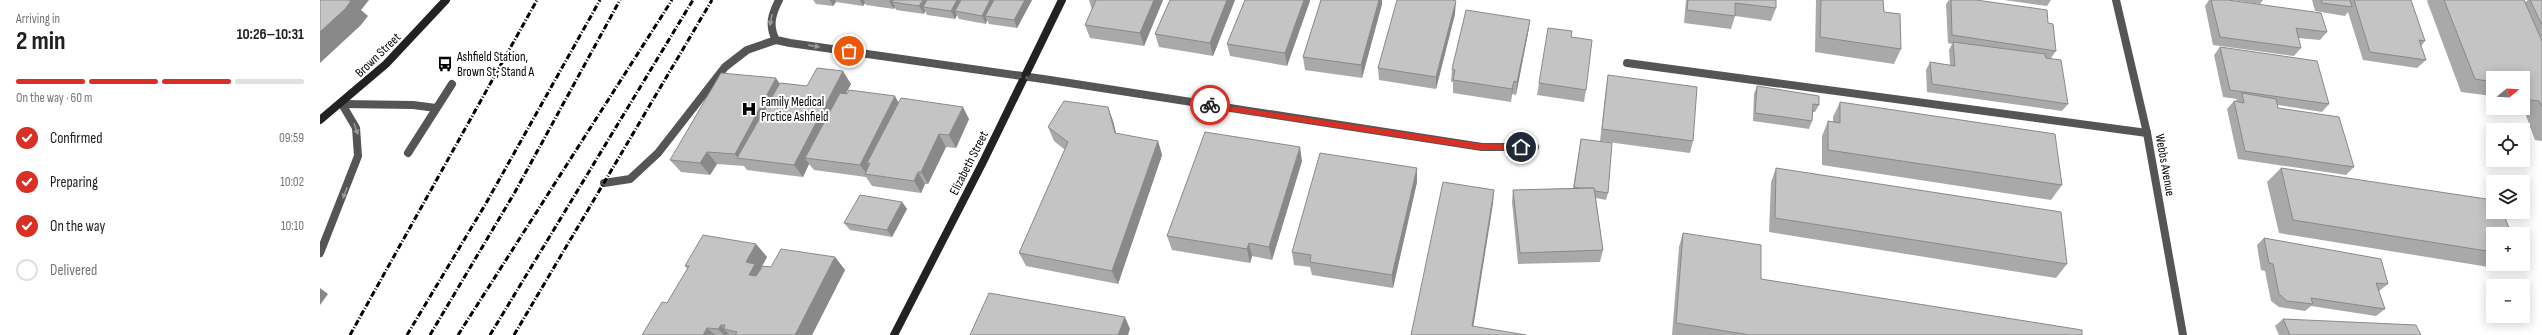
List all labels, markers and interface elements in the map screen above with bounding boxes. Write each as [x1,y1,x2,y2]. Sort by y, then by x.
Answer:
text: Arriving in [16,11,60,27]
one-way arrow [768,14,774,26]
text: 10:26–10:31 [237,25,304,44]
text: 2 min [16,26,66,57]
street label: Brown Street [352,29,404,81]
pin [832,34,866,68]
icon: bag [838,40,860,62]
one-way arrow [808,43,820,49]
place label: Ashfield Station, Brown St, Stand A [456,49,534,80]
bus stop icon: Ashfield Station, Brown St, Stand A [436,55,454,73]
north arrow [2486,71,2530,115]
map controls [2486,71,2530,323]
courier [1190,85,1230,125]
text: On the way · 60 m [16,90,92,106]
place label: Family Medical Prctice Ashfield [761,94,829,125]
icon: bike [1199,94,1221,116]
hospital icon: Family Medical Prctice Ashfield [740,100,758,118]
one-way arrow [353,123,359,135]
button: locate [2486,123,2530,167]
icon: check [16,127,38,149]
street label: Elizabeth Street [946,128,992,198]
text: Confirmed [50,129,103,148]
text: 09:59 [279,130,304,146]
pin [1504,130,1538,164]
street label: Webbs Avenue [2152,133,2178,197]
icon: home [1510,136,1532,158]
icon: check [16,171,38,193]
text: Preparing [50,173,98,192]
text: 10:02 [280,174,304,190]
button: layers [2486,175,2530,219]
one-way arrow [341,187,347,199]
icon: check [16,215,38,237]
text: On the way [50,217,105,236]
text: 10:10 [281,218,304,234]
button: + [2486,227,2530,271]
text: Delivered [50,261,97,280]
button: − [2486,279,2530,323]

